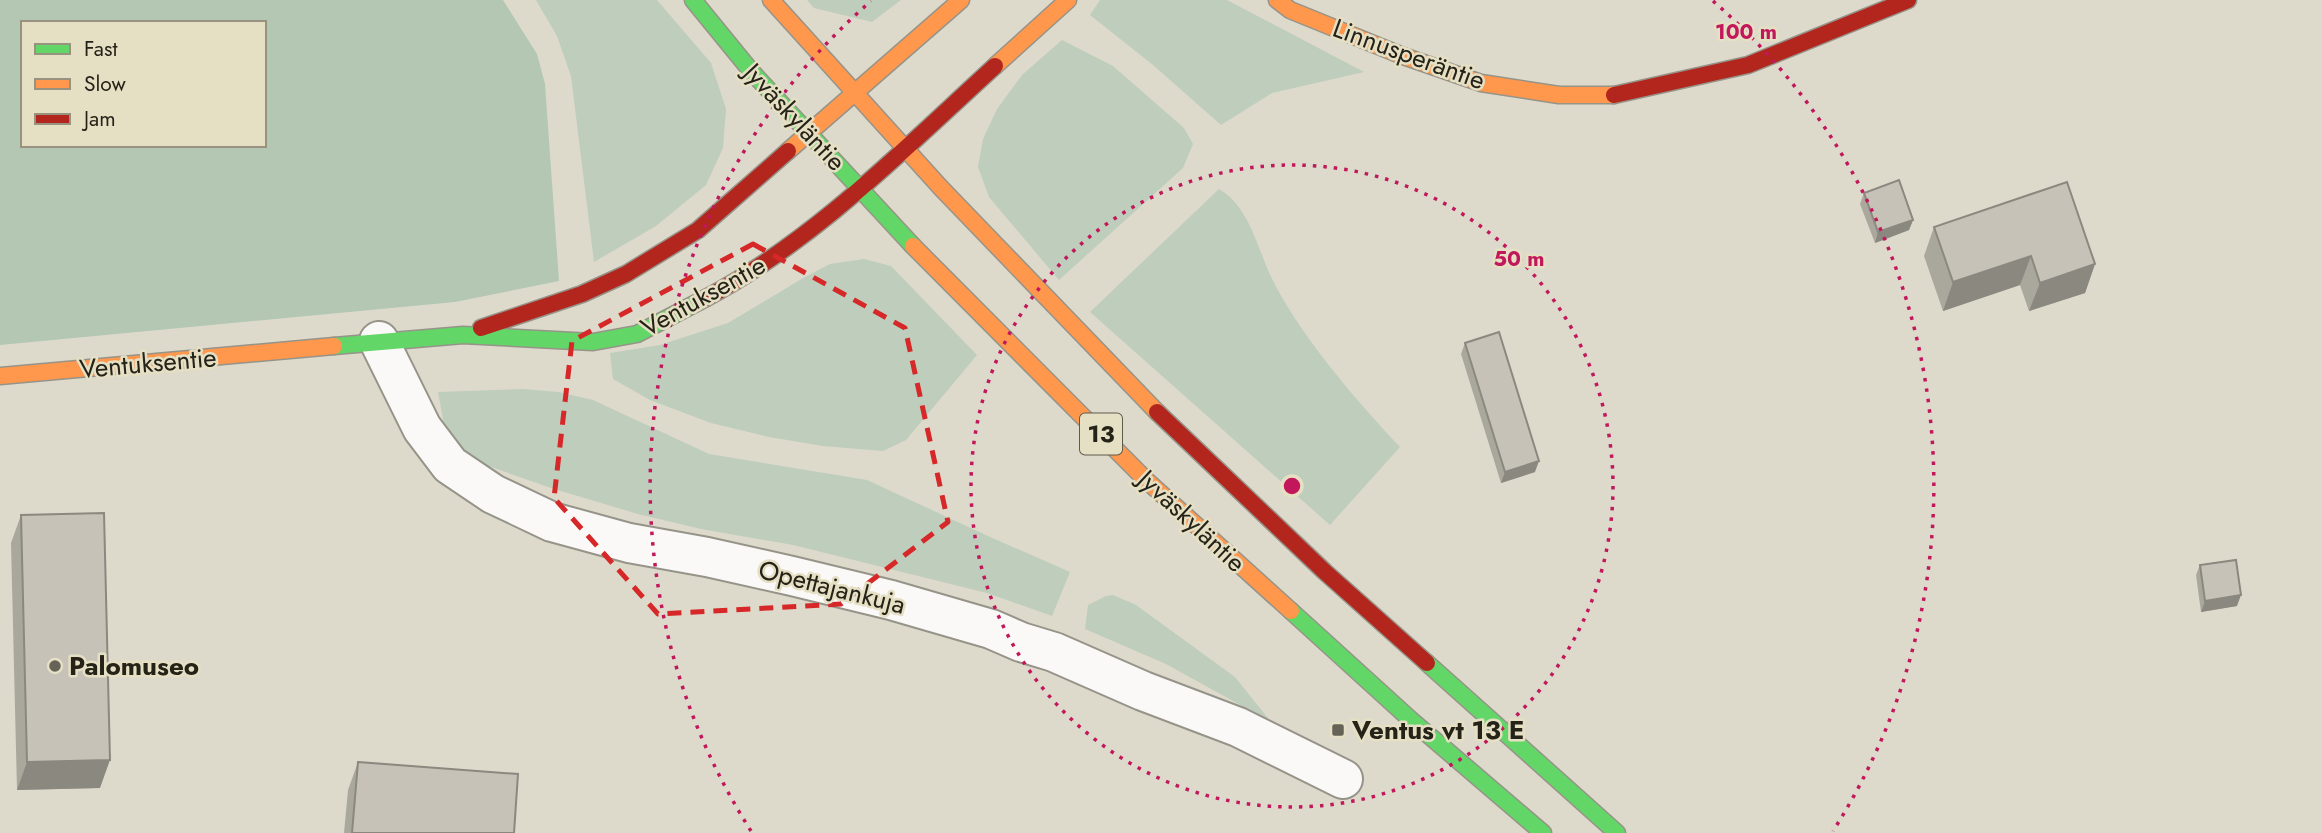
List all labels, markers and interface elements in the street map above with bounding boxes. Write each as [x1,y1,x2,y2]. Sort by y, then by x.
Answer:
street label: Linnusperäntie [1327,9,1491,99]
text: 100 m [1715,17,1777,47]
legend [21,21,266,147]
text: Fast [84,34,117,64]
street label: Jyväskyläntie [733,53,855,179]
text: Slow [84,69,126,99]
text: Jam [81,104,116,134]
text: 50 m [1494,244,1544,274]
street label: Ventuksentie [634,246,772,346]
street label: Ventuksentie [78,338,218,388]
road number: 13 [1080,414,1122,454]
street label: Jyväskyläntie [1128,459,1254,581]
centre of rings [1280,474,1304,498]
street label: Opettajankuja [755,550,909,624]
place label: Palomuseo [69,647,199,685]
marker: Palomuseo [47,658,63,674]
place label: Ventus vt 13 E [1351,711,1524,749]
marker: Ventus vt 13 E [1330,722,1346,738]

